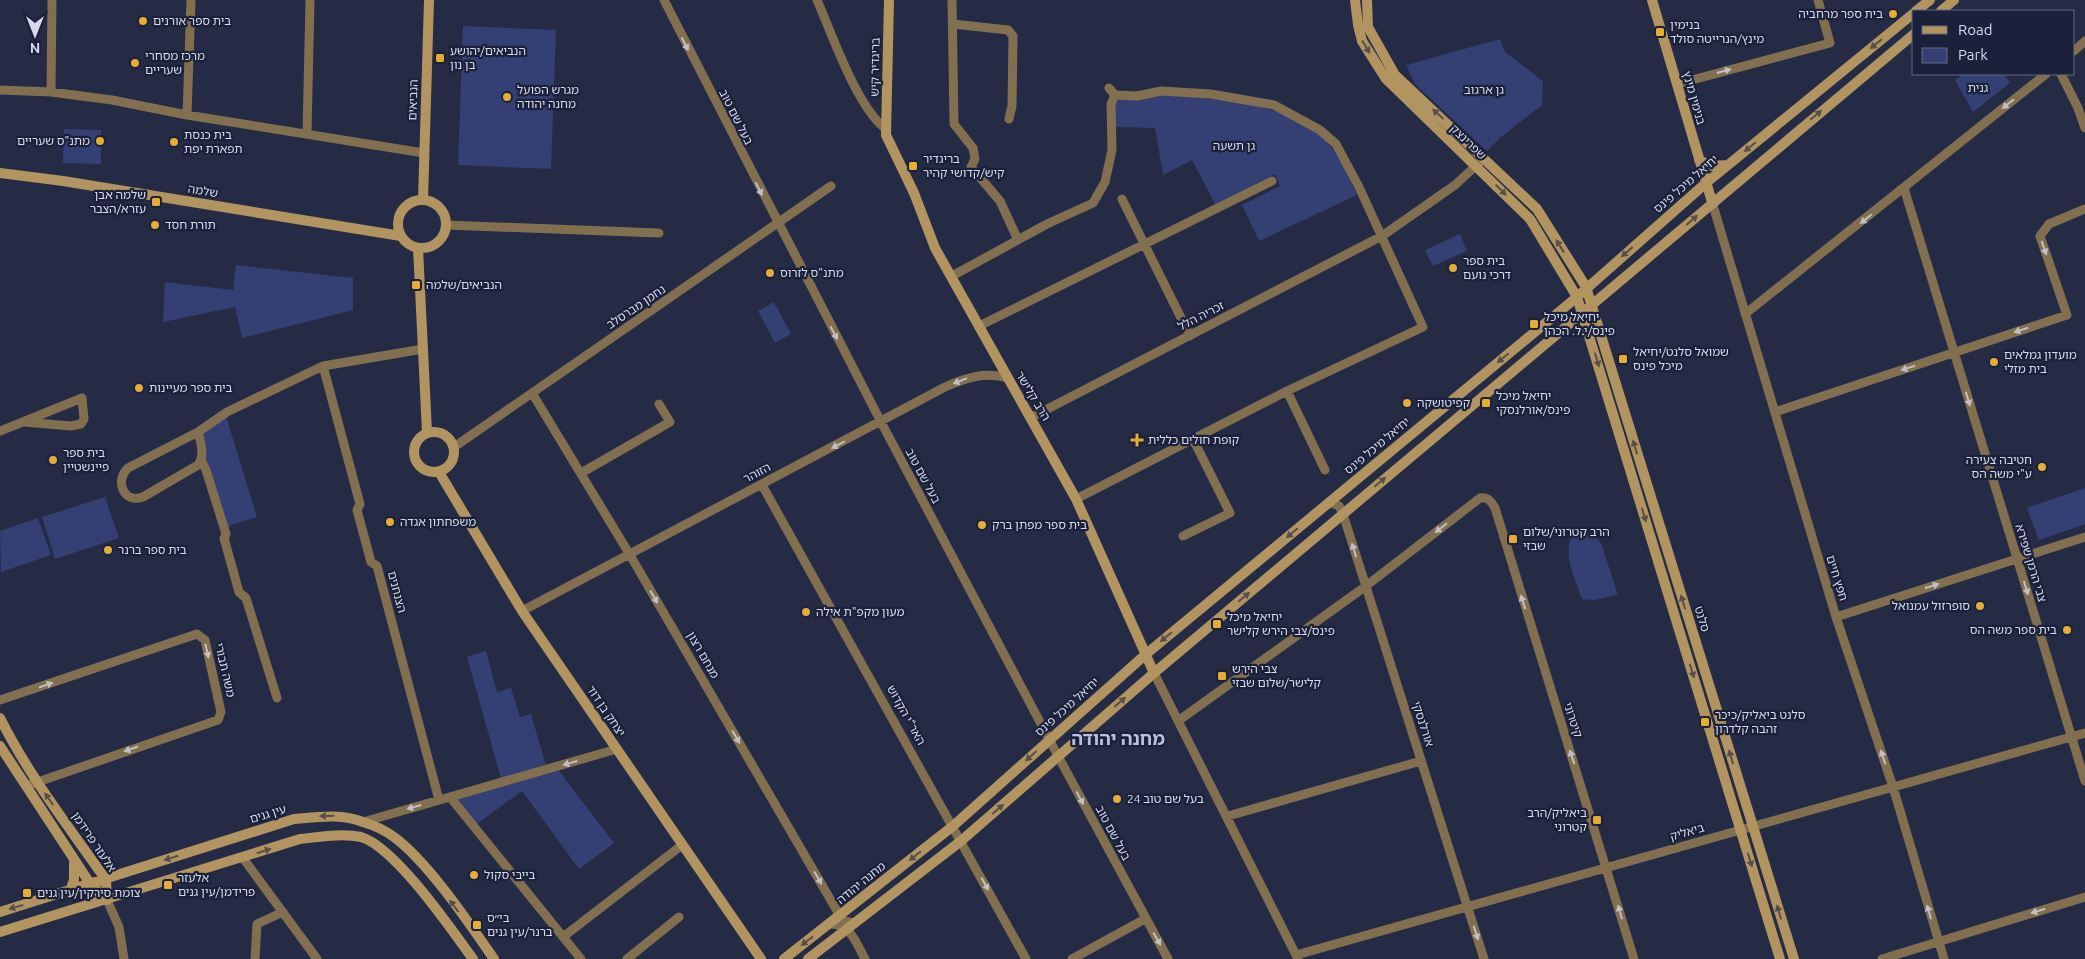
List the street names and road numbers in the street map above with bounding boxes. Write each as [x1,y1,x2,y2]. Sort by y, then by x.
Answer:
street label: בריגדיר קיש [867,37,882,97]
street label: בנימין מינץ [1681,70,1708,126]
street label: הנביאים [405,79,420,121]
street label: בעל שם טוב [717,87,756,147]
street label: שפרינצק [1448,122,1489,162]
street label: יחיאל מיכל פינס [1651,152,1721,215]
street label: שלמה [187,182,219,199]
street label: נחמן מברסלב [604,282,668,331]
street label: זכריה הלל [1176,298,1226,333]
street label: הרב קלישר [1014,369,1053,423]
street label: יחיאל מיכל פינס [1341,415,1412,477]
street label: בעל שם טוב [903,446,943,506]
street label: הזוהר [741,460,773,485]
street label: צבי הרמן שפירא [2013,522,2050,604]
street label: חפץ חיים [1824,553,1851,602]
street label: הצנחנים [386,570,409,614]
street label: סלנט [1692,605,1713,633]
street label: מנחם רצון [685,629,722,681]
street label: משה תבורי [213,641,238,698]
street label: יחיאל מיכל פינס [1032,675,1101,739]
street label: יצחק בן דוד [585,683,628,739]
street label: האר"י הקדוש [885,683,928,747]
street label: אורלנסקי [1410,700,1437,749]
street label: קיטרוני [1562,701,1585,740]
street label: עין גנים [248,802,288,825]
street label: בעל שם טוב [1093,803,1133,863]
street label: אלעזר פרידמן [70,809,119,874]
street label: ביאליק [1668,820,1706,843]
street label: מחנה יהודה [834,859,888,906]

